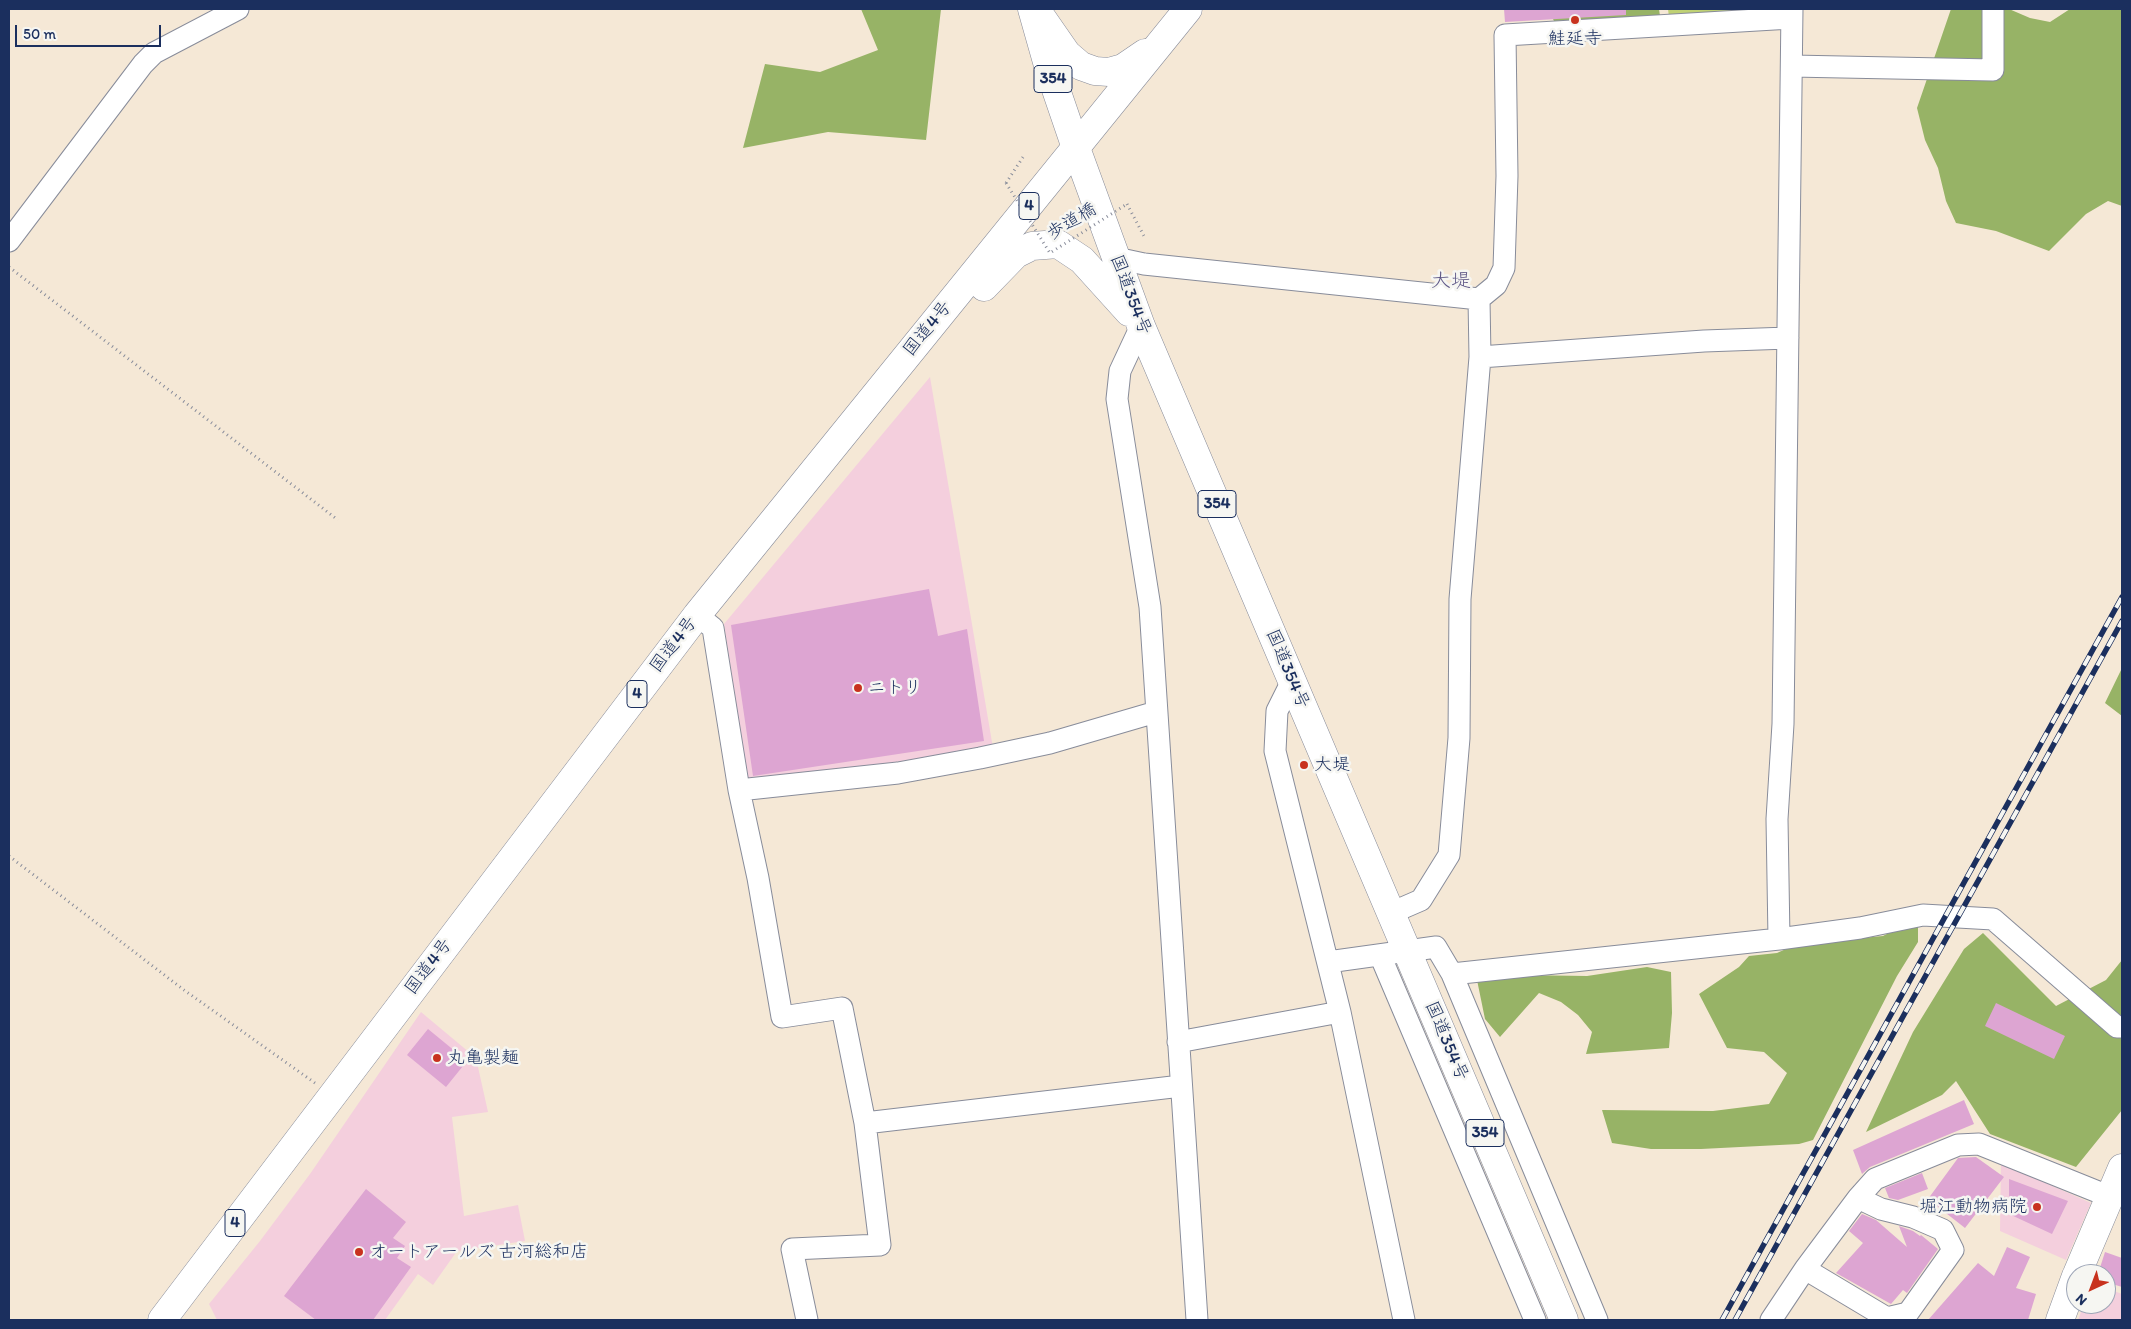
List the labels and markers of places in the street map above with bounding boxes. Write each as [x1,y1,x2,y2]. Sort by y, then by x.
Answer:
marker: 鮭延寺 [1569,14,1581,26]
place label: 鮭延寺 [1548,28,1602,50]
place label: ニトリ [868,677,922,699]
marker: ニトリ [852,682,864,694]
place label: 大堤 [1314,754,1350,776]
marker: 大堤 [1298,759,1310,771]
place label: 丸亀製麺 [447,1047,519,1069]
marker: 丸亀製麺 [431,1052,443,1064]
place label: 堀江動物病院 [1919,1196,2027,1218]
marker: 堀江動物病院 [2031,1201,2043,1213]
place label: オートアールズ 古河総和店 [369,1241,588,1263]
marker: オートアールズ 古河総和店 [353,1246,365,1258]

